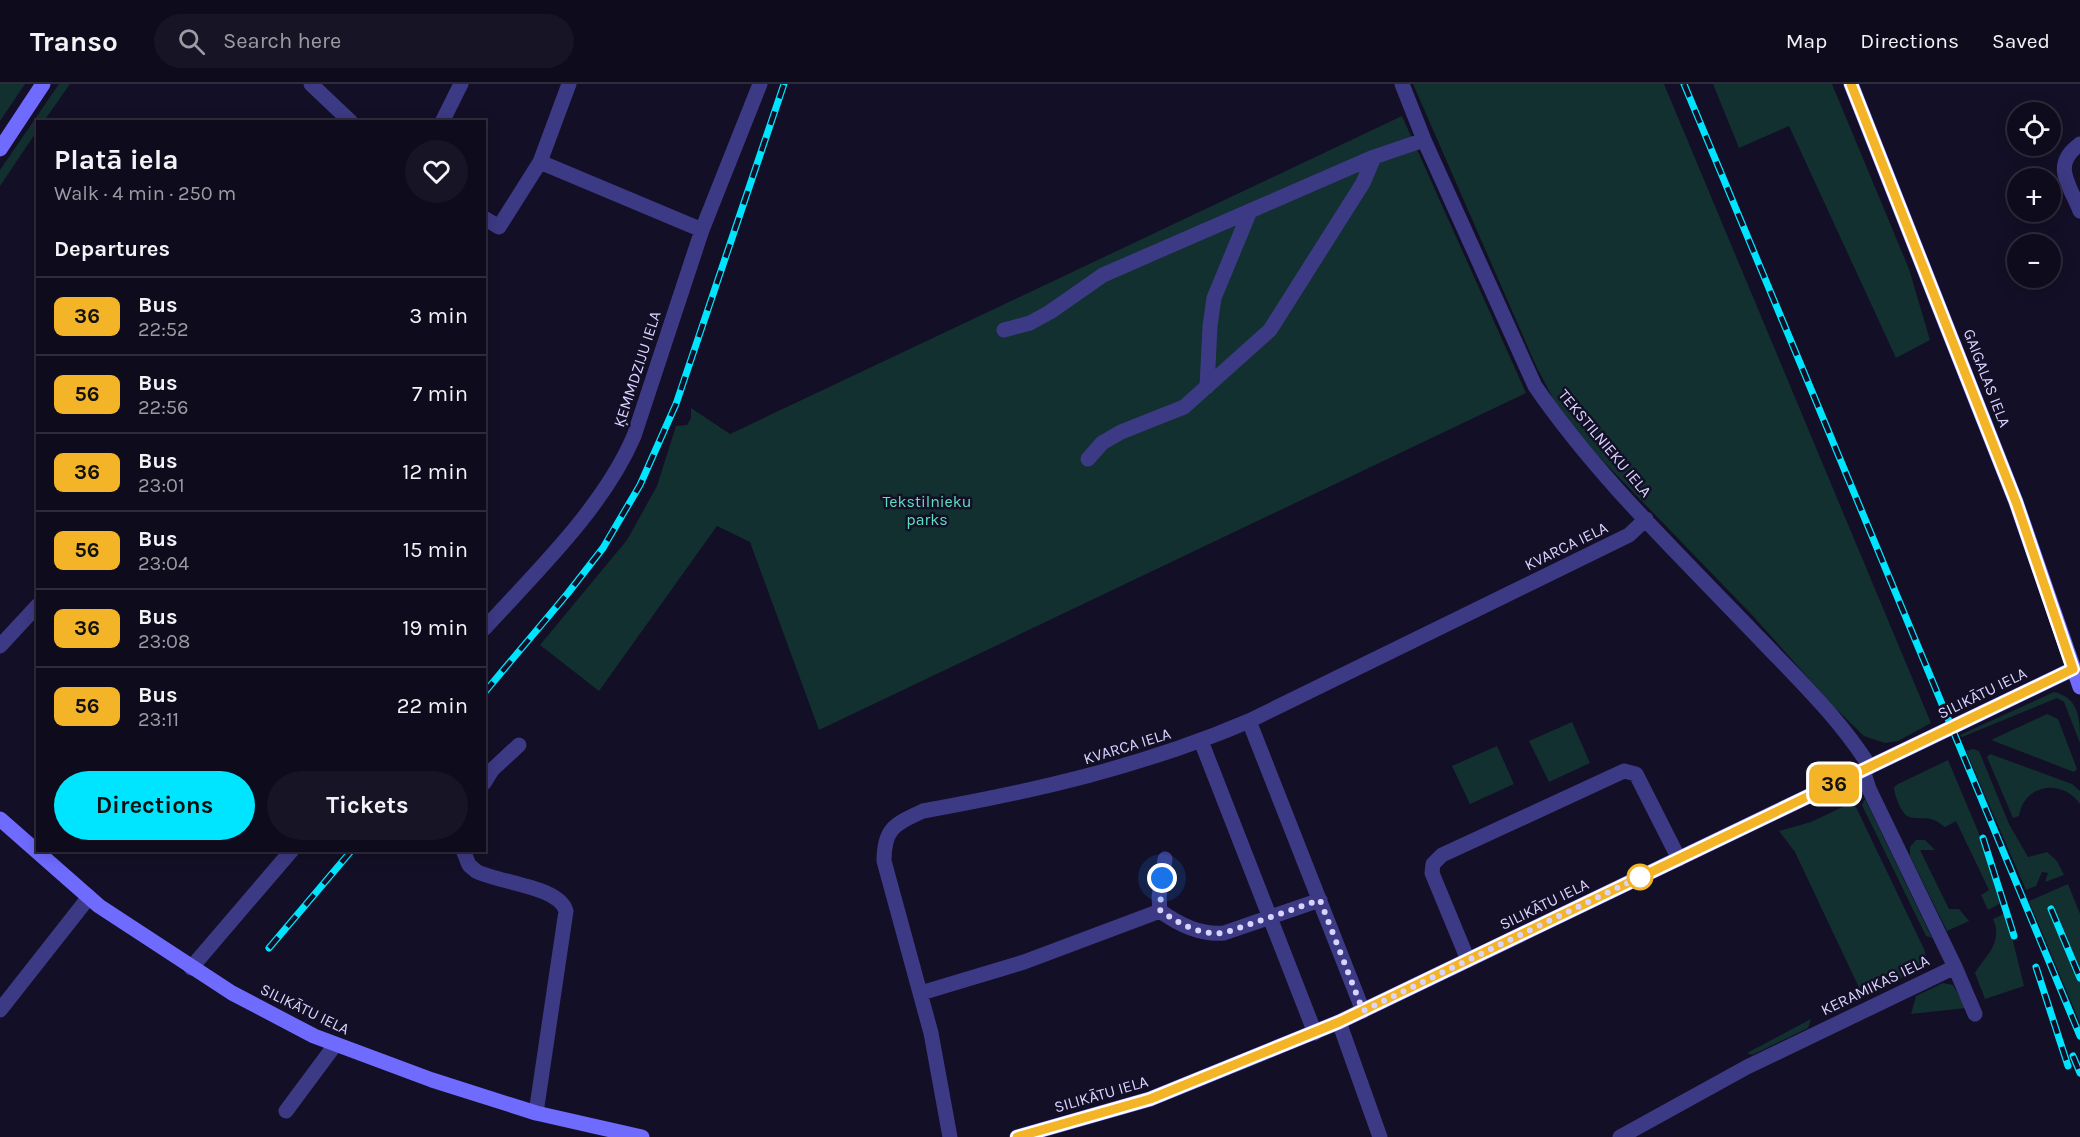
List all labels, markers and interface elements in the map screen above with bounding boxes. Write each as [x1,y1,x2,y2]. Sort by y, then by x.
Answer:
search box [154,14,574,68]
text: Transo [30,25,118,58]
icon: search [175,25,208,58]
text: Search here [223,28,341,54]
text: Map [1786,29,1827,53]
text: Directions [1860,29,1959,53]
text: Saved [1992,29,2050,53]
map controls [2007,102,2061,288]
button: locate [2007,102,2061,156]
button: heart [405,140,468,203]
text: Platā iela [54,143,179,176]
button: + [2007,168,2061,222]
text: Walk · 4 min · 250 m [54,182,236,205]
button: − [2007,234,2061,288]
text: Departures [54,236,170,262]
text: Bus [138,292,178,318]
text: 3 min [409,303,468,329]
text: 36 [74,304,100,328]
street label: ĶEMMDZIJU IELA [609,308,665,430]
text: 22:52 [138,318,189,341]
street label: GAIGALAS IELA [1960,326,2014,430]
text: Bus [138,370,178,396]
text: 7 min [412,381,468,407]
text: 56 [75,382,99,406]
street label: TEKSTILNIEKU IELA [1554,385,1656,501]
text: 22:56 [138,396,189,419]
text: Bus [138,448,178,474]
text: 12 min [402,459,468,485]
text: 36 [74,460,100,484]
text: 23:01 [138,474,185,497]
park label: Tekstilnieku parks [882,492,972,529]
street label: KVARCA IELA [1521,518,1611,574]
text: Bus [138,526,178,552]
text: 15 min [403,537,468,563]
text: 56 [75,538,99,562]
text: 23:04 [138,552,189,575]
text: Bus [138,604,178,630]
text: 19 min [402,615,468,641]
text: 36 [74,616,100,640]
text: 23:08 [138,630,190,653]
street label: SILIKĀTU IELA [1934,663,2030,723]
text: Bus [138,682,178,708]
text: 22 min [397,693,468,719]
text: 56 [75,694,99,718]
text: 23:11 [138,708,179,731]
street label: KVARCA IELA [1081,724,1173,768]
line badge: 36 [1807,764,1861,804]
button: Directions [54,771,255,840]
button: Tickets [267,771,468,840]
text: 36 [1821,772,1847,796]
your location [1147,863,1177,893]
unlabelled marker [1627,864,1653,890]
street label: SILIKĀTU IELA [1496,874,1592,934]
street label: KERAMIKAS IELA [1818,951,1932,1019]
street label: SILIKĀTU IELA [257,979,353,1039]
street label: SILIKĀTU IELA [1052,1072,1150,1116]

